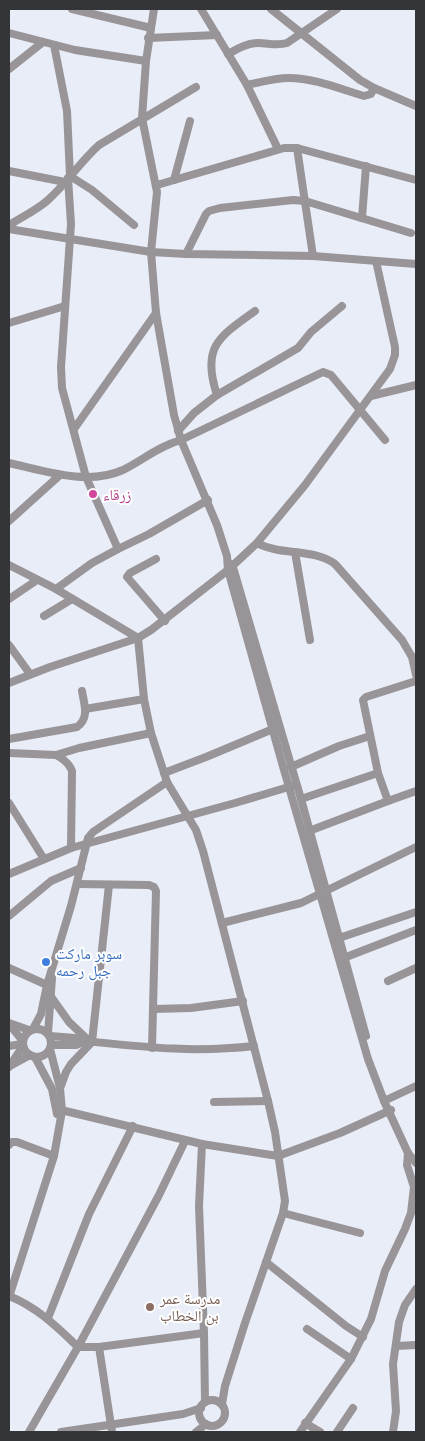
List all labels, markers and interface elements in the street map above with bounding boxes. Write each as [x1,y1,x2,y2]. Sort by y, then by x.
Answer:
place label: زرقاء [103,485,131,504]
marker: زرقاء [87,488,99,500]
place label: سوبر ماركت جبل رحمه [56,944,122,981]
marker: سوبر ماركت جبل رحمه [40,956,52,968]
place label: مدرسة عمر بن الخطاب [159,1289,221,1326]
marker: مدرسة عمر بن الخطاب [144,1301,156,1313]

